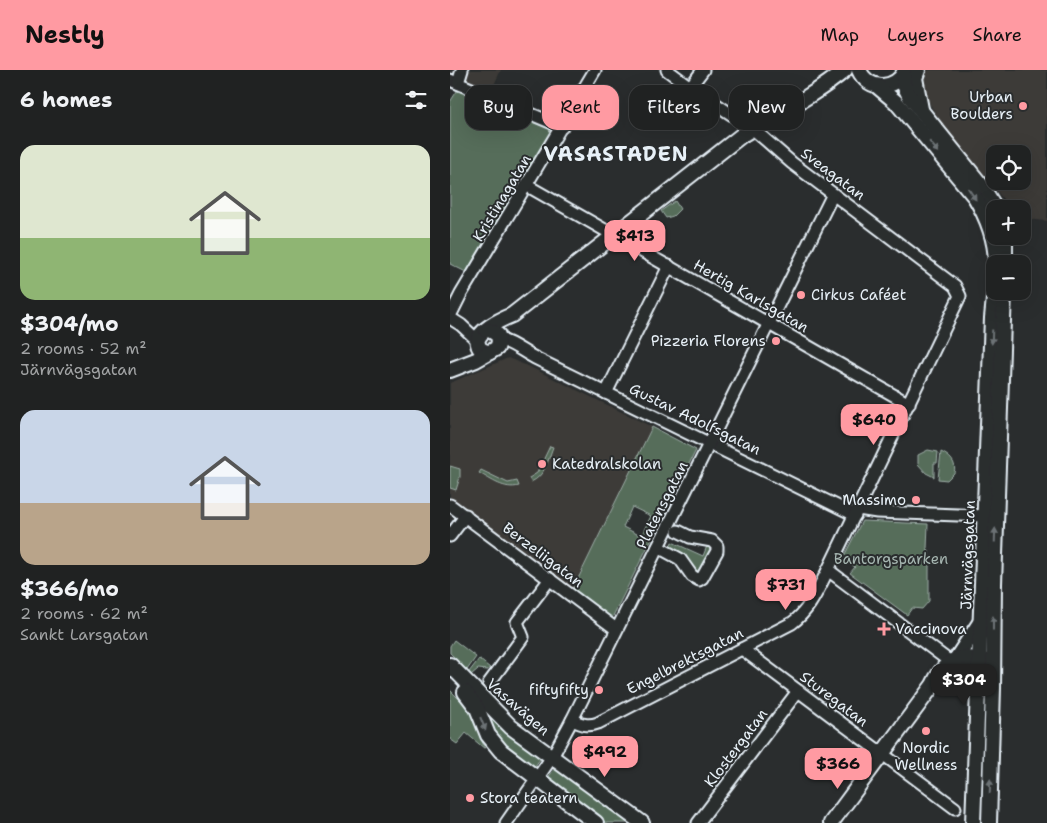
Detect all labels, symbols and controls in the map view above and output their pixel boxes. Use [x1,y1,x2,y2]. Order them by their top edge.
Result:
text: Nestly [25,19,105,51]
text: Map [821,23,859,47]
text: Layers [887,23,944,47]
text: Share [972,23,1022,47]
chip: Buy [465,85,532,130]
chip: Rent [542,85,619,130]
chip: Filters [629,85,719,130]
chip: New [729,85,804,130]
text: 6 homes [20,86,112,114]
icon: filters [402,86,430,114]
place label: Urban Boulders [951,87,1013,124]
marker: Urban Boulders [1017,100,1029,112]
district label: VASASTADEN [543,141,689,167]
one-way arrow [928,141,939,153]
street label: Sveagatan [797,143,869,205]
map controls [986,145,1031,300]
button: locate [986,145,1031,190]
street label: Kristinagatan [468,151,536,245]
icon: home [180,178,270,268]
one-way arrow [967,187,977,201]
button: + [986,200,1031,245]
pin: $413 [605,220,665,262]
text: $413 [615,225,655,246]
street label: Hertig Karlsgatan [690,255,812,337]
button: − [986,255,1031,300]
place label: Cirkus Caféet [811,285,906,305]
marker: Cirkus Caféet [795,289,807,301]
text: $304/mo [20,310,119,338]
one-way arrow [987,329,995,345]
place label: Pizzeria Florens [651,331,766,351]
marker: Pizzeria Florens [770,335,782,347]
text: 2 rooms · 52 m² [20,338,147,359]
text: Järnvägsgatan [20,359,137,380]
street label: Gustav Adolfsgatan [626,378,764,460]
pin: $640 [844,404,904,446]
text: $640 [852,409,896,430]
icon: home [180,443,270,533]
place label: Katedralskolan [552,454,661,474]
marker: Katedralskolan [536,458,548,470]
street label: Platensgatan [631,458,693,552]
place label: Massimo [842,490,906,510]
marker: Massimo [910,494,922,506]
street label: Järnvägsgatan [956,500,980,610]
street label: Berzeliigatan [499,518,587,592]
one-way arrow [992,527,1000,543]
park label: Bantorgsparken [834,549,948,569]
pin: $731 [756,568,816,611]
text: $731 [766,574,806,595]
text: $366/mo [20,575,119,603]
text: 2 rooms · 62 m² [20,603,148,624]
one-way arrow [989,614,997,630]
place label: Vaccinova [895,619,967,639]
marker: Vaccinova [877,622,891,636]
street label: Engelbrektsgatan [623,623,747,699]
text: Sankt Larsgatan [20,624,148,645]
pin: $304 [934,664,994,706]
street label: Sturegatan [796,667,872,731]
text: $304 [942,669,986,690]
street label: Vasavägen [482,674,554,740]
place label: fiftyfifty [529,680,589,700]
marker: fiftyfifty [593,684,605,696]
street label: Klostergatan [700,705,772,791]
one-way arrow [480,717,488,731]
marker: Nordic Wellness [920,725,932,737]
pin: $492 [575,736,635,778]
place label: Nordic Wellness [894,738,958,775]
text: $492 [583,741,627,762]
pin: $366 [808,748,868,790]
text: $366 [816,753,860,774]
one-way arrow [986,778,994,794]
place label: Stora teatern [480,788,577,808]
marker: Stora teatern [464,792,476,804]

